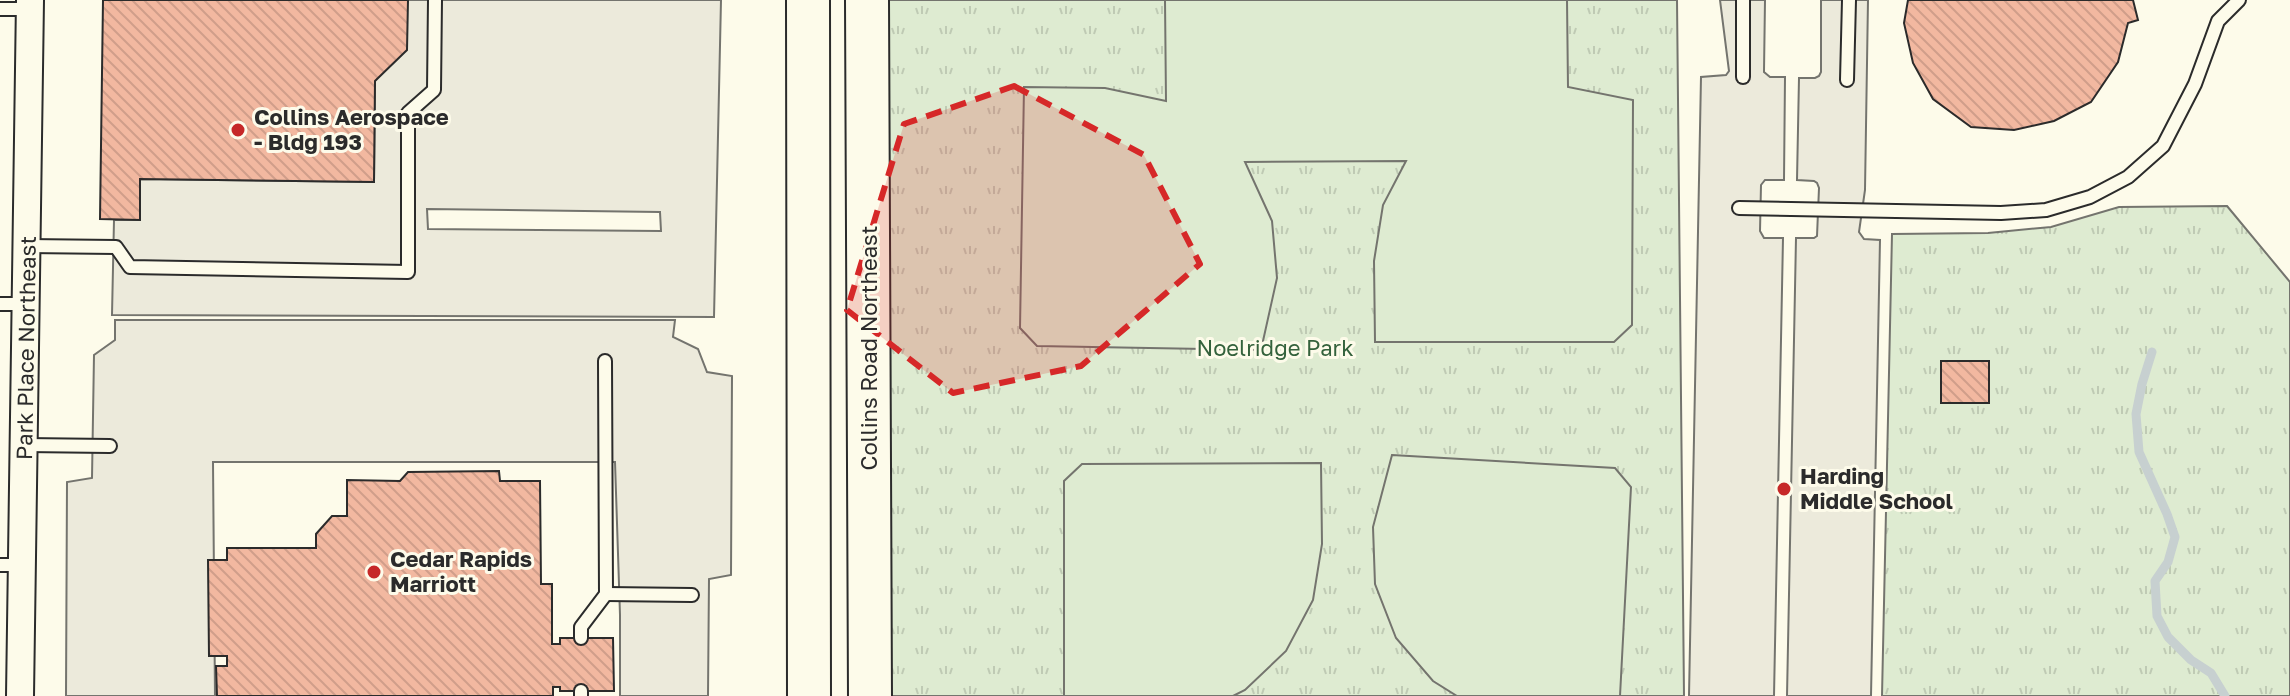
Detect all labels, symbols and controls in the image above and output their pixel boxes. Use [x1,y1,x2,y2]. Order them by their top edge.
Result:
place label: Collins Aerospace - Bldg 193 [254,103,449,155]
marker: Collins Aerospace - Bldg 193 [229,121,247,139]
street label: Collins Road Northeast [855,225,882,471]
street label: Park Place Northeast [10,236,41,460]
park label: Noelridge Park [1196,334,1354,361]
place label: Harding Middle School [1800,462,1953,514]
marker: Harding Middle School [1775,480,1793,498]
place label: Cedar Rapids Marriott [390,545,532,597]
marker: Cedar Rapids Marriott [365,563,383,581]

